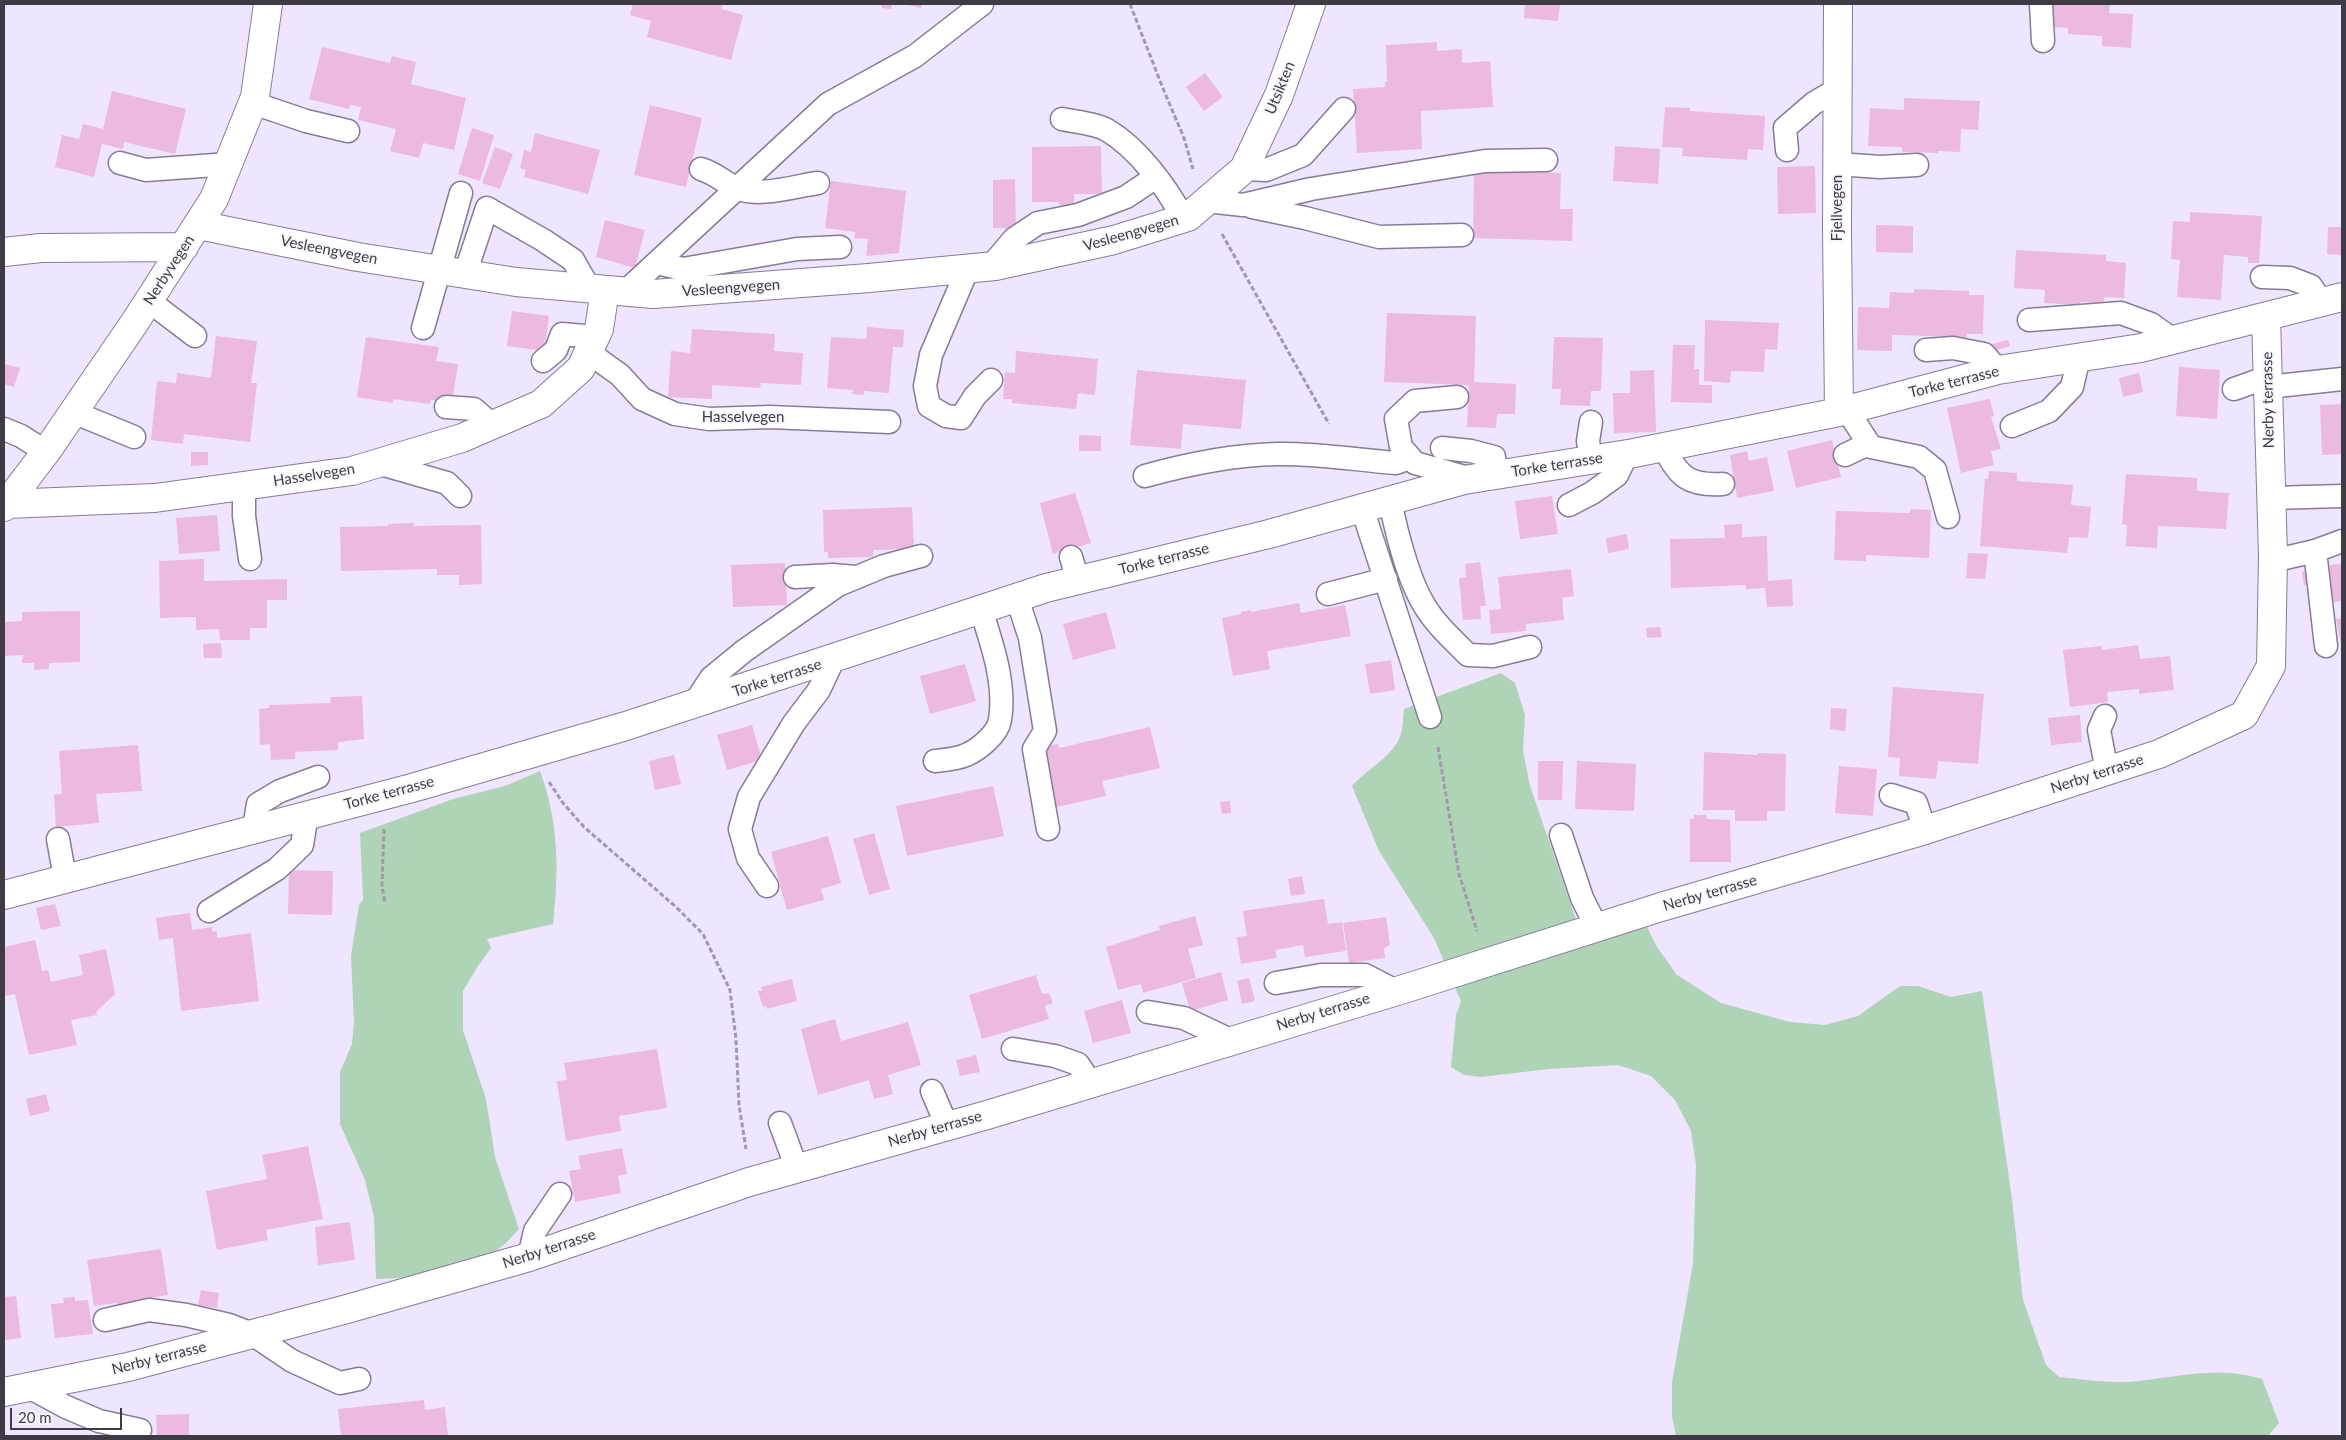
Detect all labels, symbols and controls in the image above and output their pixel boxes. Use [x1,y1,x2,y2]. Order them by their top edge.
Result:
street label: Utsikten [1261,59,1299,117]
street label: Fjellvegen [1828,175,1846,241]
street label: Vesleengvegen [1081,211,1181,255]
street label: Nerbyvegen [140,232,198,308]
street label: Vesleengvegen [279,232,379,268]
street label: Vesleengvegen [681,276,781,300]
street label: Nerby terrasse [2258,351,2278,449]
street label: Torke terrasse [1907,362,2001,402]
street label: Hasselvegen [702,408,784,426]
street label: Torke terrasse [1510,449,1604,481]
street label: Hasselvegen [272,460,356,490]
street label: Torke terrasse [1117,539,1211,579]
street label: Torke terrasse [730,655,824,701]
street label: Nerby terrasse [2048,750,2146,798]
street label: Torke terrasse [342,772,436,814]
street label: Nerby terrasse [1661,871,1759,915]
street label: Nerby terrasse [1274,989,1372,1035]
street label: Nerby terrasse [886,1107,984,1151]
street label: Nerby terrasse [500,1225,598,1273]
street label: Nerby terrasse [110,1338,208,1378]
scale bar [12,1398,125,1430]
text: 20 m [18,1408,52,1426]

